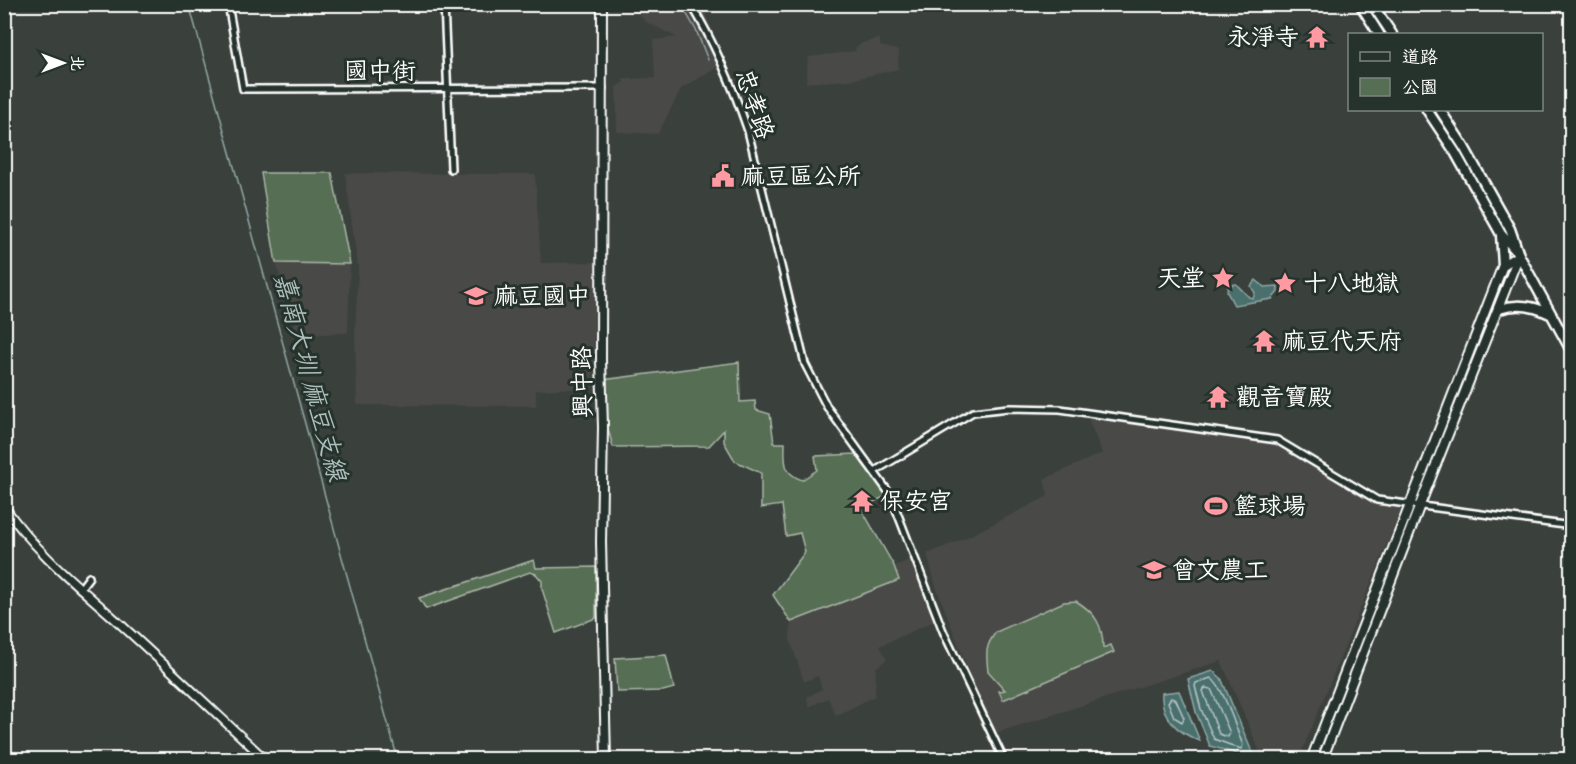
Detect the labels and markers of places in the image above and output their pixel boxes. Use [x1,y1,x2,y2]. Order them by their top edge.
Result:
place label: 永淨寺 [1227,22,1299,52]
temple icon: 永淨寺 [1304,24,1330,50]
place label: 麻豆區公所 [741,161,861,191]
public building icon: 麻豆區公所 [710,163,736,189]
place label: 天堂 [1157,263,1205,293]
place icon: 天堂 [1210,265,1236,291]
place label: 十八地獄 [1303,268,1399,298]
place icon: 十八地獄 [1272,270,1298,296]
place label: 麻豆國中 [494,281,590,311]
school or university icon: 麻豆國中 [463,283,489,309]
place label: 麻豆代天府 [1282,326,1402,356]
temple icon: 麻豆代天府 [1251,328,1277,354]
place label: 觀音寶殿 [1236,382,1332,412]
temple icon: 觀音寶殿 [1205,384,1231,410]
place label: 保安宮 [880,486,952,516]
temple icon: 保安宮 [849,488,875,514]
place label: 籃球場 [1234,491,1306,521]
sports icon: 籃球場 [1203,493,1229,519]
place label: 曾文農工 [1172,555,1268,585]
school or university icon: 曾文農工 [1141,557,1167,583]

